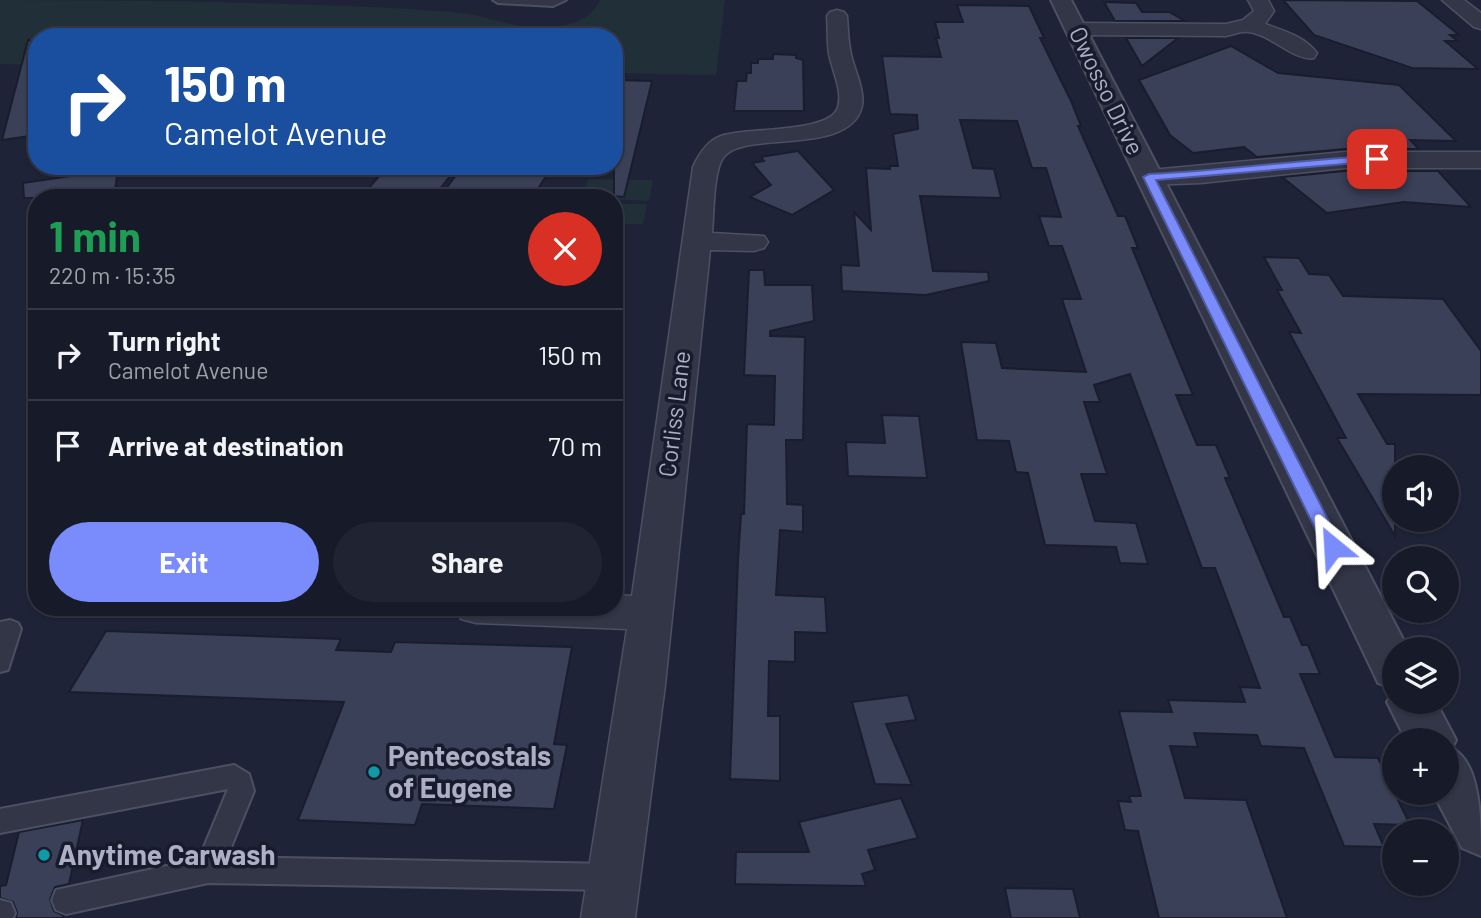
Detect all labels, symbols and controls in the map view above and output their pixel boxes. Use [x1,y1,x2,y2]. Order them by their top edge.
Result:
street label: Owosso Drive [1064,22,1151,159]
text: 150 m [164,53,286,112]
icon: right [49,56,140,147]
text: Camelot Avenue [164,113,387,151]
pin [1347,129,1407,189]
icon: arrive [1358,140,1396,178]
text: 1 min [49,210,141,260]
button: close [528,212,602,286]
text: 220 m · 15:35 [49,261,176,289]
text: Turn right [108,325,221,356]
icon: right [49,336,87,374]
text: 150 m [538,339,602,370]
street label: Corliss Lane [651,349,696,479]
text: Camelot Avenue [108,356,268,384]
icon: arrive [49,427,87,465]
text: Arrive at destination [108,430,344,461]
text: 70 m [548,430,602,461]
map controls [1382,455,1459,896]
button: sound [1382,455,1459,532]
position arrow [1296,510,1370,584]
button: Exit [49,522,319,602]
button: Share [333,522,602,602]
button: search [1382,546,1459,623]
button: layers [1382,637,1459,714]
button: + [1382,728,1459,805]
place label: Pentecostals of Eugene [388,738,551,804]
marker: Pentecostals of Eugene [366,764,382,780]
button: − [1382,819,1459,896]
place label: Anytime Carwash [58,837,276,871]
marker: Anytime Carwash [36,847,52,863]

